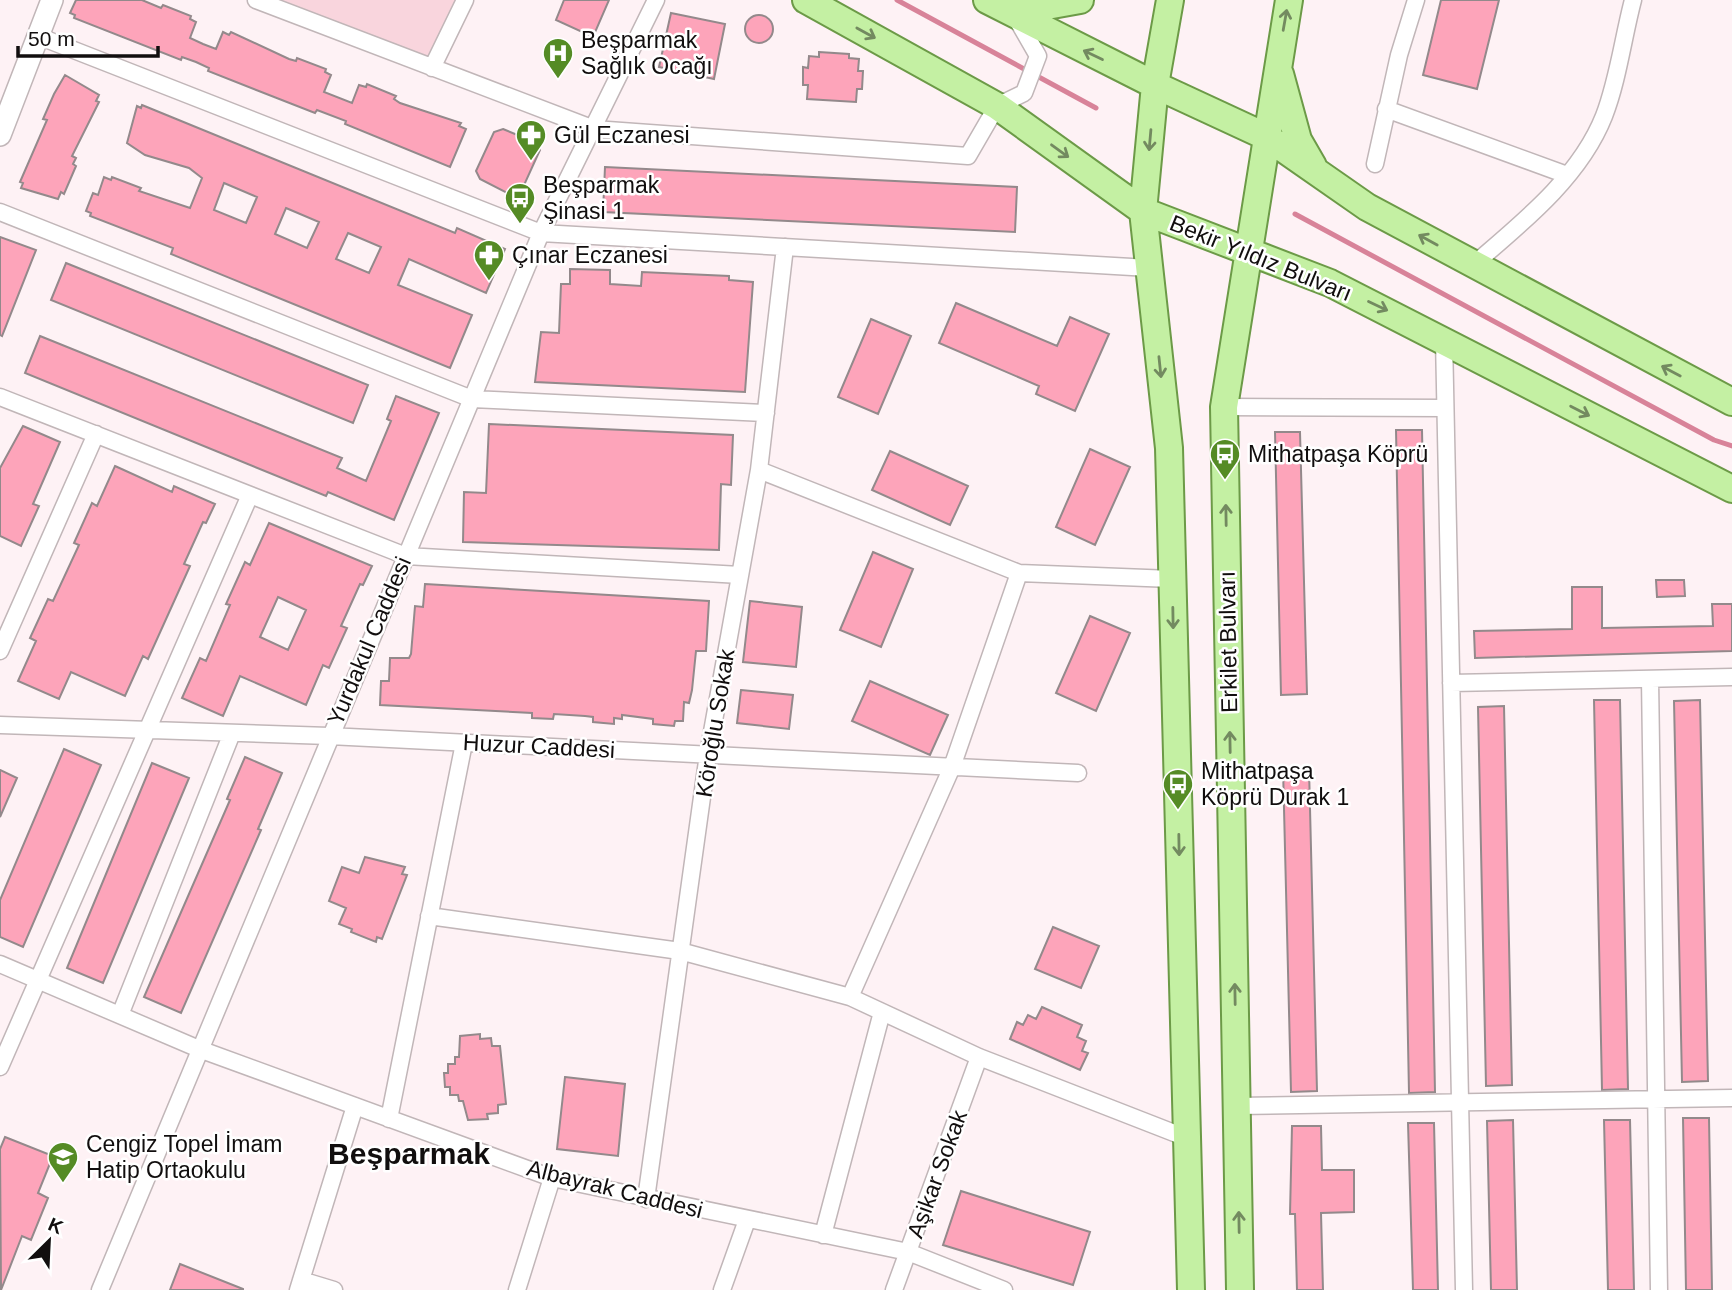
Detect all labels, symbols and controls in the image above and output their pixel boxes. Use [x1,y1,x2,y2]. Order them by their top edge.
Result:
one-way arrow [1279,9,1292,32]
scale bar [18,14,158,58]
one-way arrow [855,26,875,40]
text: 50 m [28,27,75,50]
place label: Beşparmak Sağlık Ocağı [581,27,713,79]
hospital icon: Beşparmak Sağlık Ocağı [541,36,575,80]
one-way arrow [1083,48,1104,62]
pharmacy icon: Gül Eczanesi [514,118,548,162]
place label: Gül Eczanesi [554,122,690,148]
one-way arrow [1143,128,1156,151]
one-way arrow [1050,144,1069,158]
place label: Beşparmak Şinasi 1 [543,172,660,224]
bus stop icon: Beşparmak Şinasi 1 [503,181,537,225]
street label: Bekir Yıldız Bulvarı [1166,210,1356,306]
one-way arrow [1418,233,1439,246]
pharmacy icon: Çınar Eczanesi [472,238,506,282]
place label: Çınar Eczanesi [512,242,668,268]
one-way arrow [1367,299,1388,313]
one-way arrow [1153,355,1166,377]
one-way arrow [1662,363,1682,377]
one-way arrow [1569,404,1589,418]
bus stop icon: Mithatpaşa Köprü [1208,437,1242,481]
place label: Mithatpaşa Köprü [1248,441,1428,467]
one-way arrow [1219,504,1233,527]
street label: Yurdakul Caddesi [322,553,416,729]
street label: Erkilet Bulvarı [1214,571,1242,713]
one-way arrow [1167,606,1180,629]
street label: Köroğlu Sokak [690,647,740,799]
street label: Huzur Caddesi [462,729,616,763]
one-way arrow [1223,731,1237,754]
place label: Mithatpaşa Köprü Durak 1 [1201,758,1349,810]
bus stop icon: Mithatpaşa Köprü Durak 1 [1161,767,1195,811]
one-way arrow [1172,834,1186,857]
one-way arrow [1228,983,1242,1006]
street label: Aşikar Sokak [902,1106,972,1242]
place label: Cengiz Topel İmam Hatip Ortaokulu [86,1131,282,1183]
district label: Beşparmak [328,1137,490,1170]
school or university icon: Cengiz Topel İmam Hatip Ortaokulu [46,1140,80,1184]
street label: Albayrak Caddesi [524,1155,706,1223]
north arrow [14,1206,84,1276]
one-way arrow [1232,1211,1245,1234]
text: K [45,1214,66,1238]

